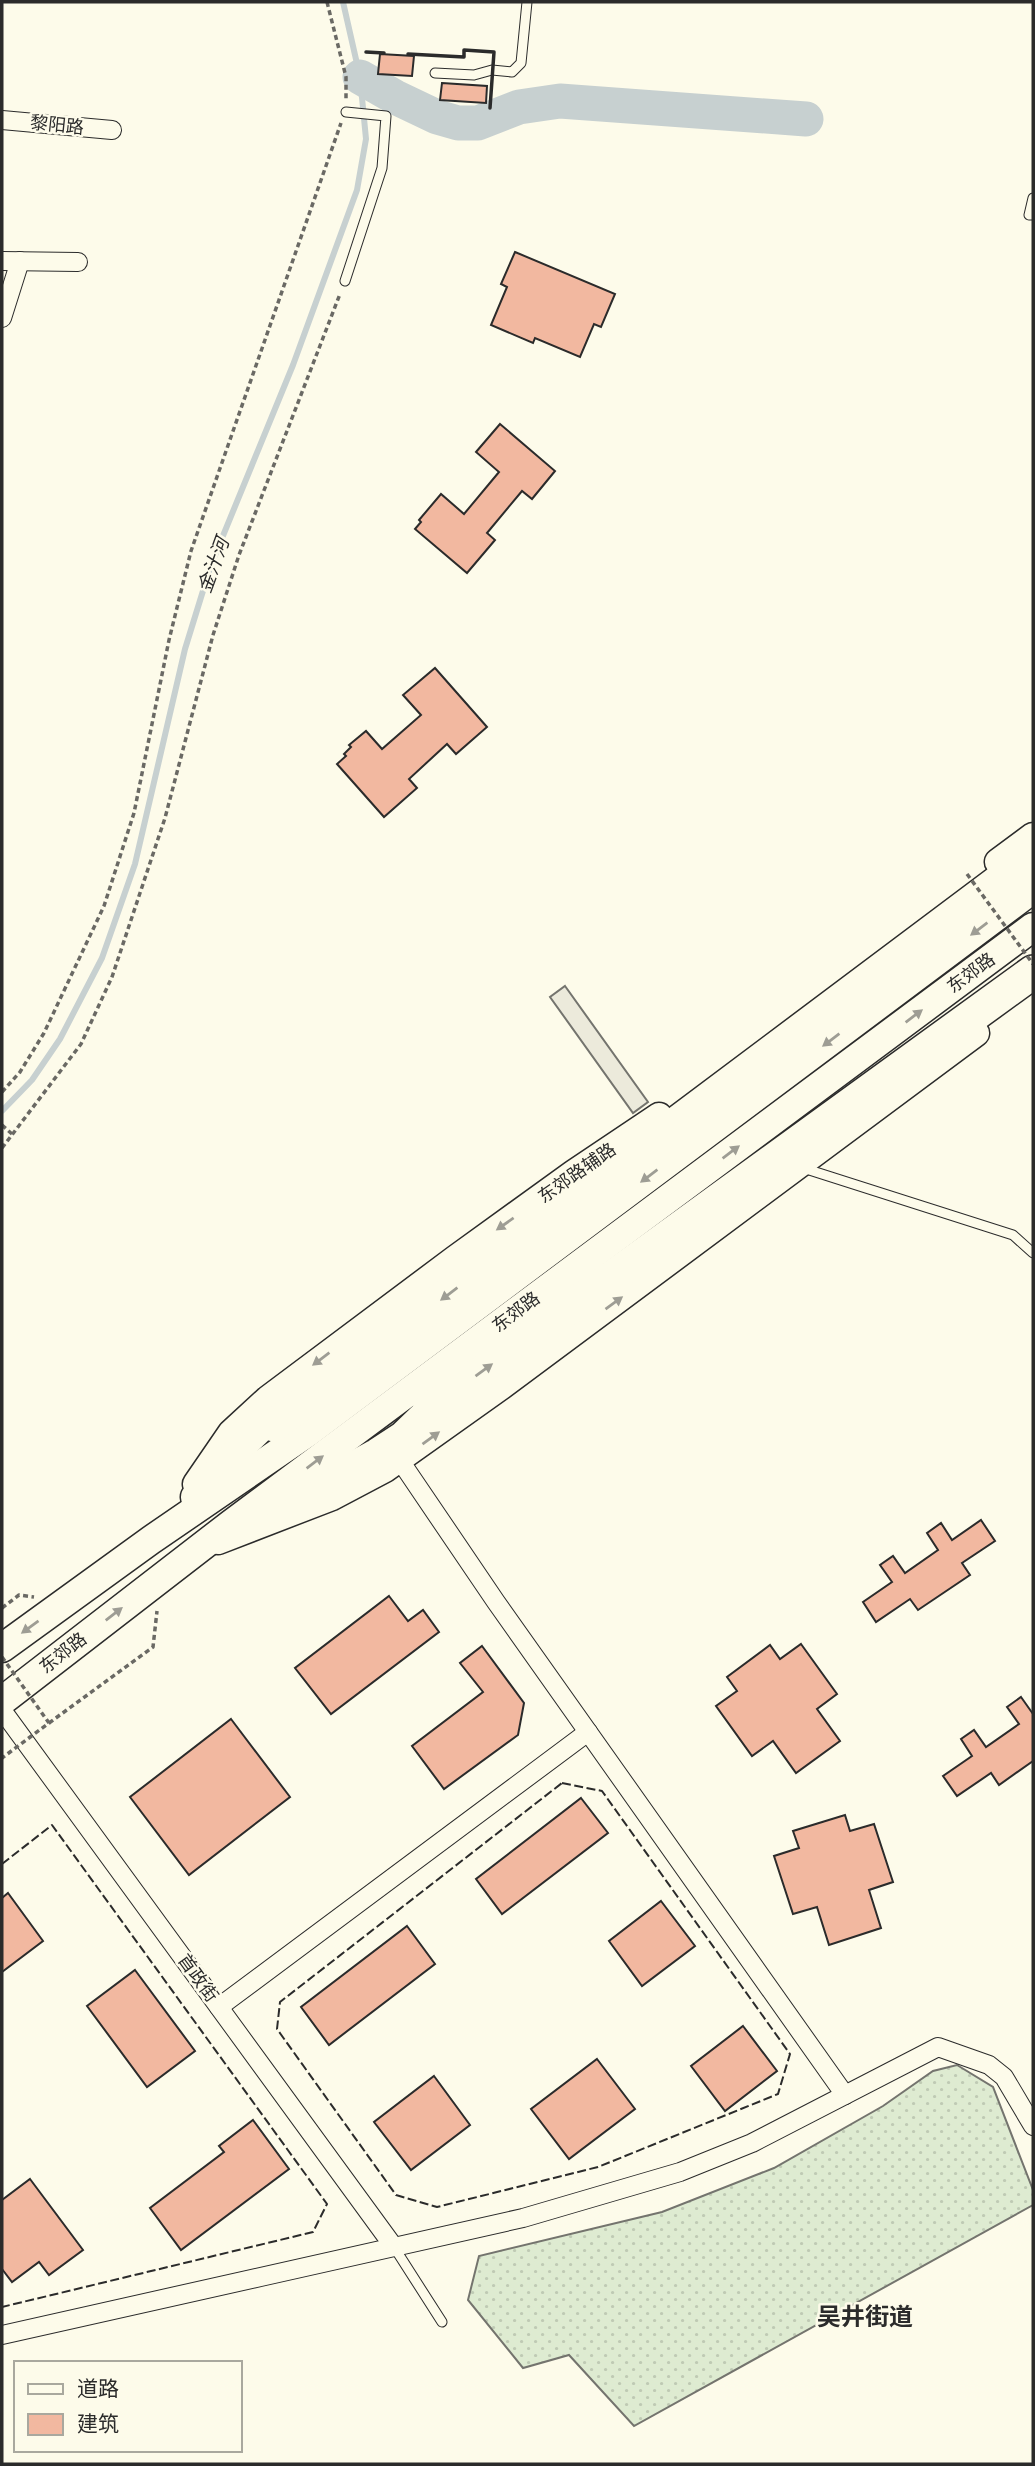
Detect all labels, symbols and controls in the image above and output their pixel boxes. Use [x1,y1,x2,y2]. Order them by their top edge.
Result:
street label: 黎阳路 [29,112,85,138]
water label: 金汁河 [194,531,234,596]
one-way arrow [970,922,988,937]
street label: 东郊路 [943,949,999,997]
one-way arrow [904,1008,922,1023]
one-way arrow [822,1033,840,1047]
street label: 东郊路辅路 [534,1139,620,1207]
one-way arrow [722,1145,740,1159]
one-way arrow [640,1169,658,1183]
one-way arrow [496,1217,514,1231]
one-way arrow [440,1286,458,1300]
street label: 东郊路 [488,1288,544,1336]
one-way arrow [605,1296,623,1310]
one-way arrow [312,1351,330,1365]
one-way arrow [475,1363,493,1377]
one-way arrow [422,1431,440,1445]
one-way arrow [305,1454,323,1469]
one-way arrow [105,1608,123,1622]
one-way arrow [21,1620,39,1634]
street label: 东郊路 [36,1628,90,1678]
street label: 首政街 [174,1950,222,2006]
district label: 吴井街道 [817,2303,913,2330]
legend [14,2361,242,2452]
text: 道路 [77,2377,119,2400]
text: 建筑 [77,2412,119,2435]

